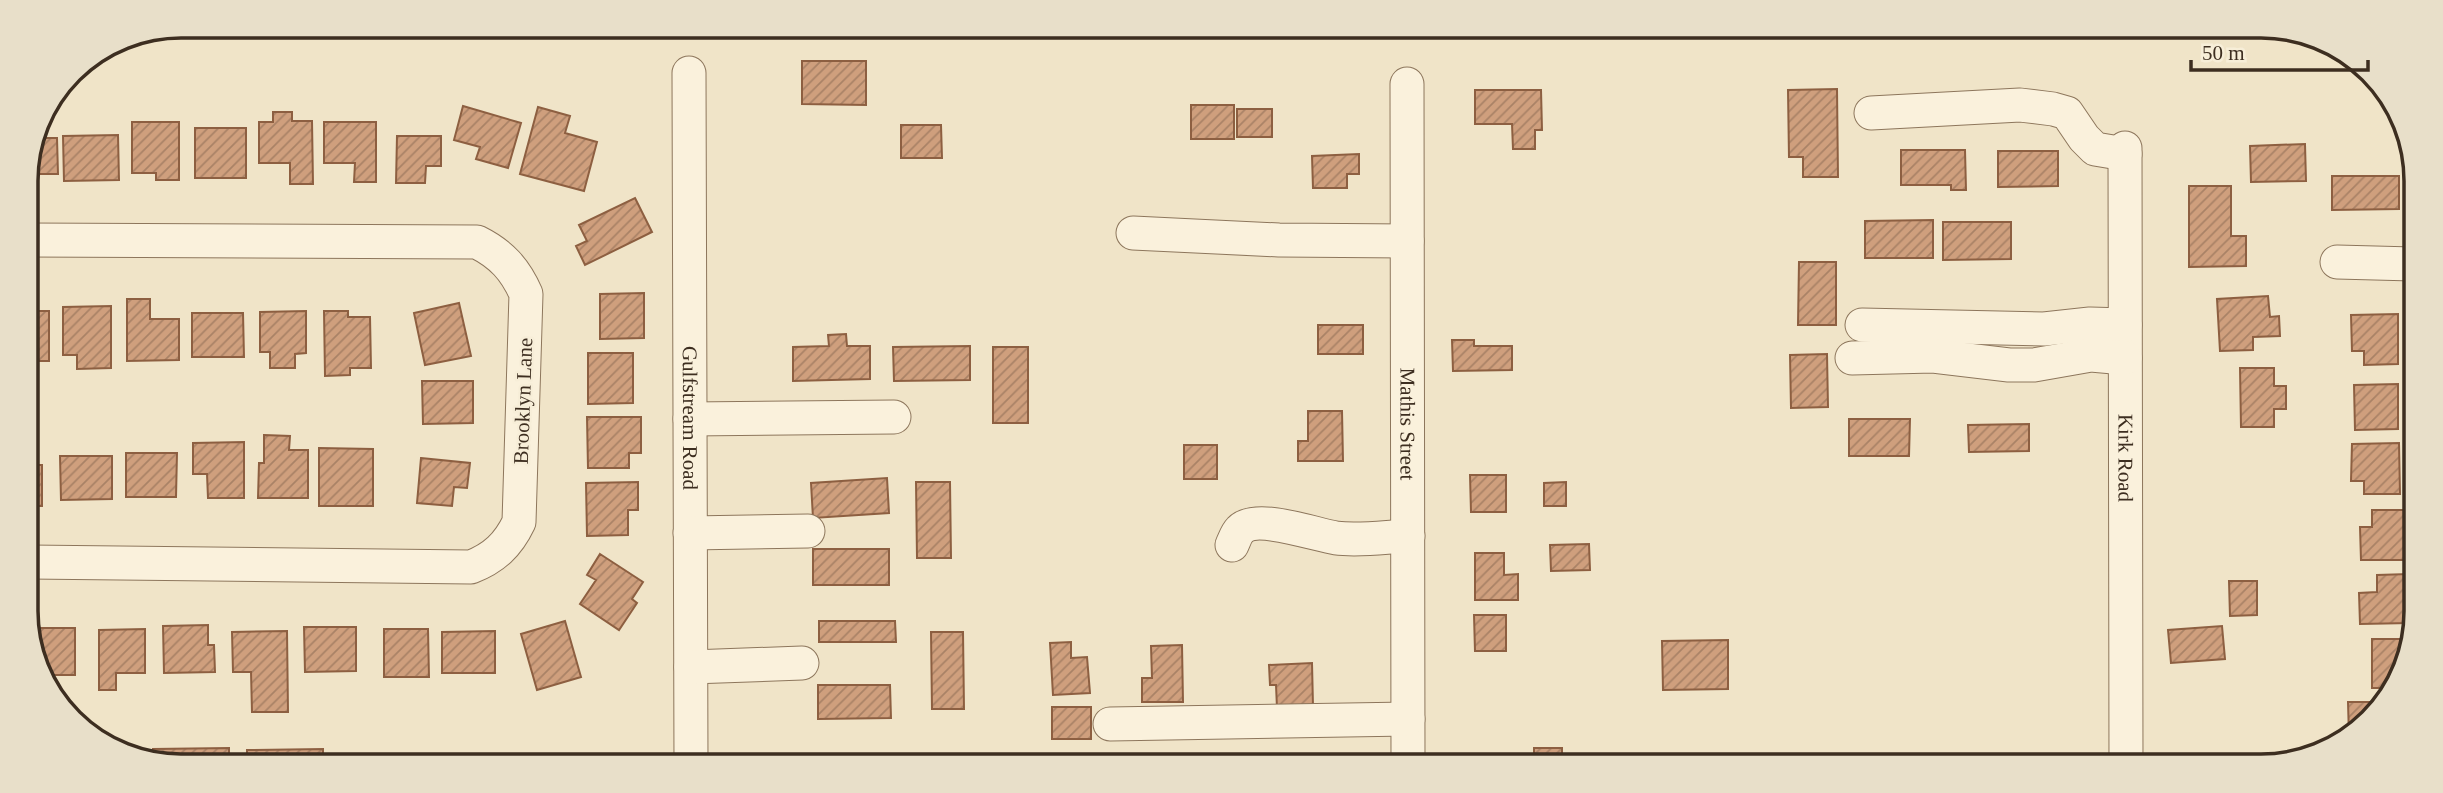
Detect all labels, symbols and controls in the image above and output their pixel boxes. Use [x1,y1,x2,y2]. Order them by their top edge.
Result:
scale bar [2191,28,2368,72]
text: 50 m [2202,41,2245,65]
street label: Brooklyn Lane [509,337,537,465]
street label: Gulfstream Road [678,346,702,491]
street label: Mathis Street [1395,368,1420,481]
street label: Kirk Road [2113,414,2138,503]

